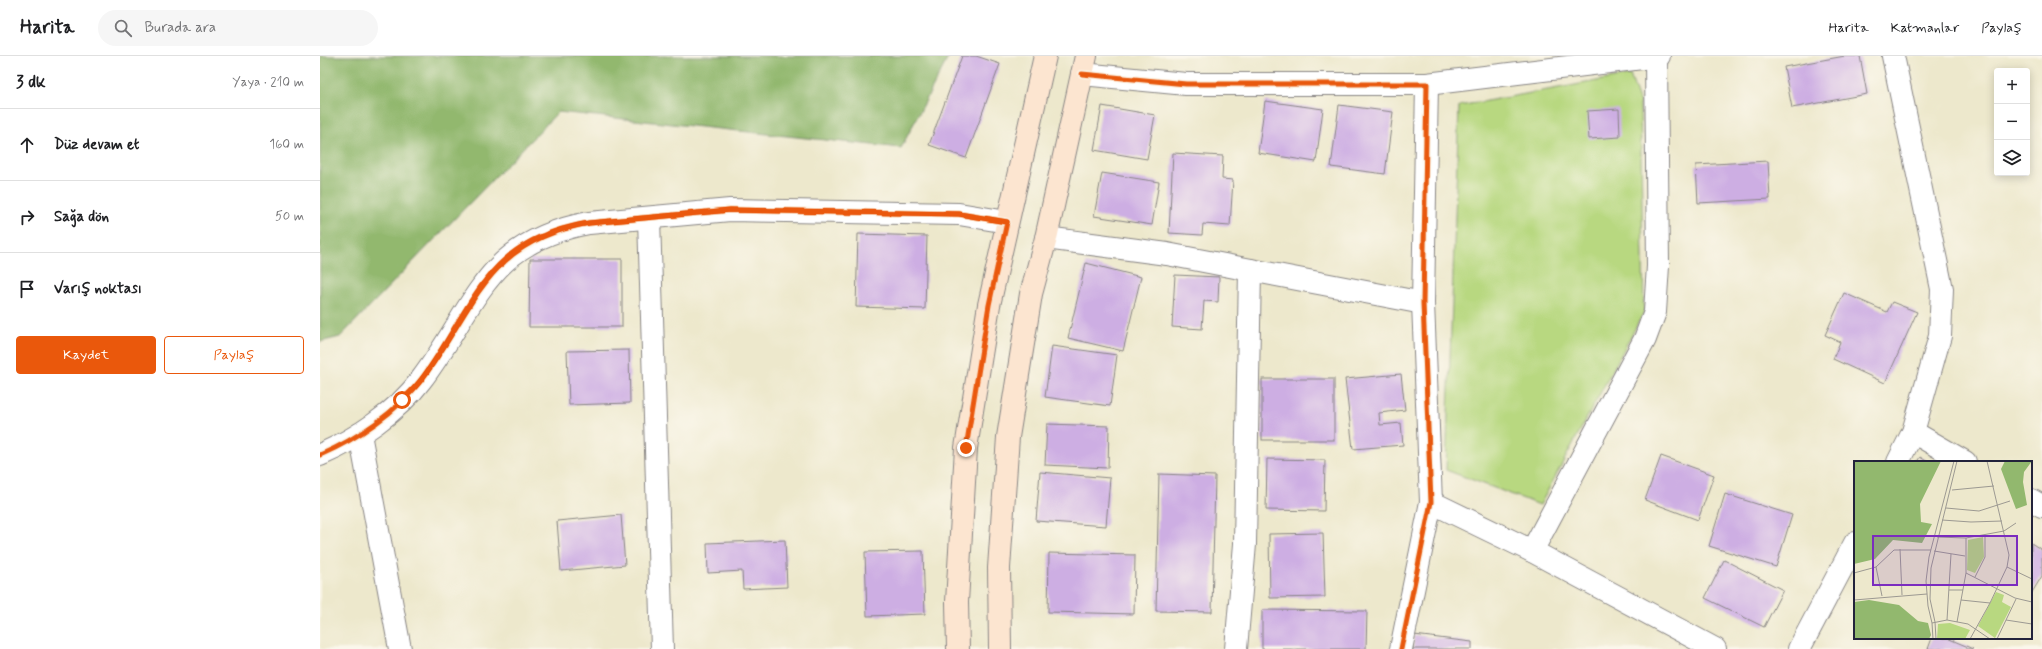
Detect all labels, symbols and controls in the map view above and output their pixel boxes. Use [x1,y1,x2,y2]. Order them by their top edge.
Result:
search box [98,10,378,46]
text: Harita [20,15,74,40]
icon: search [112,17,134,39]
text: Burada ara [144,18,216,38]
text: Harita [1828,19,1869,37]
text: Katmanlar [1891,19,1959,37]
text: Paylaş [1981,19,2022,37]
map controls [1994,68,2030,176]
button: + [1994,68,2030,104]
text: 3 dk [16,71,46,93]
text: Yaya · 210 m [232,74,304,91]
button: − [1994,104,2030,140]
icon: ahead [16,134,38,156]
text: Düz devam et [54,135,139,155]
text: 160 m [269,136,304,153]
button: layers [1994,140,2030,176]
icon: right [16,206,38,228]
text: Sağa dön [54,207,109,227]
text: 50 m [275,208,304,225]
icon: arrive [16,278,38,300]
text: Varış noktası [54,279,142,299]
button: Kaydet [16,336,156,374]
button: Paylaş [164,336,304,374]
route start [393,391,411,409]
route end [957,439,975,457]
inset map [1854,461,2032,639]

